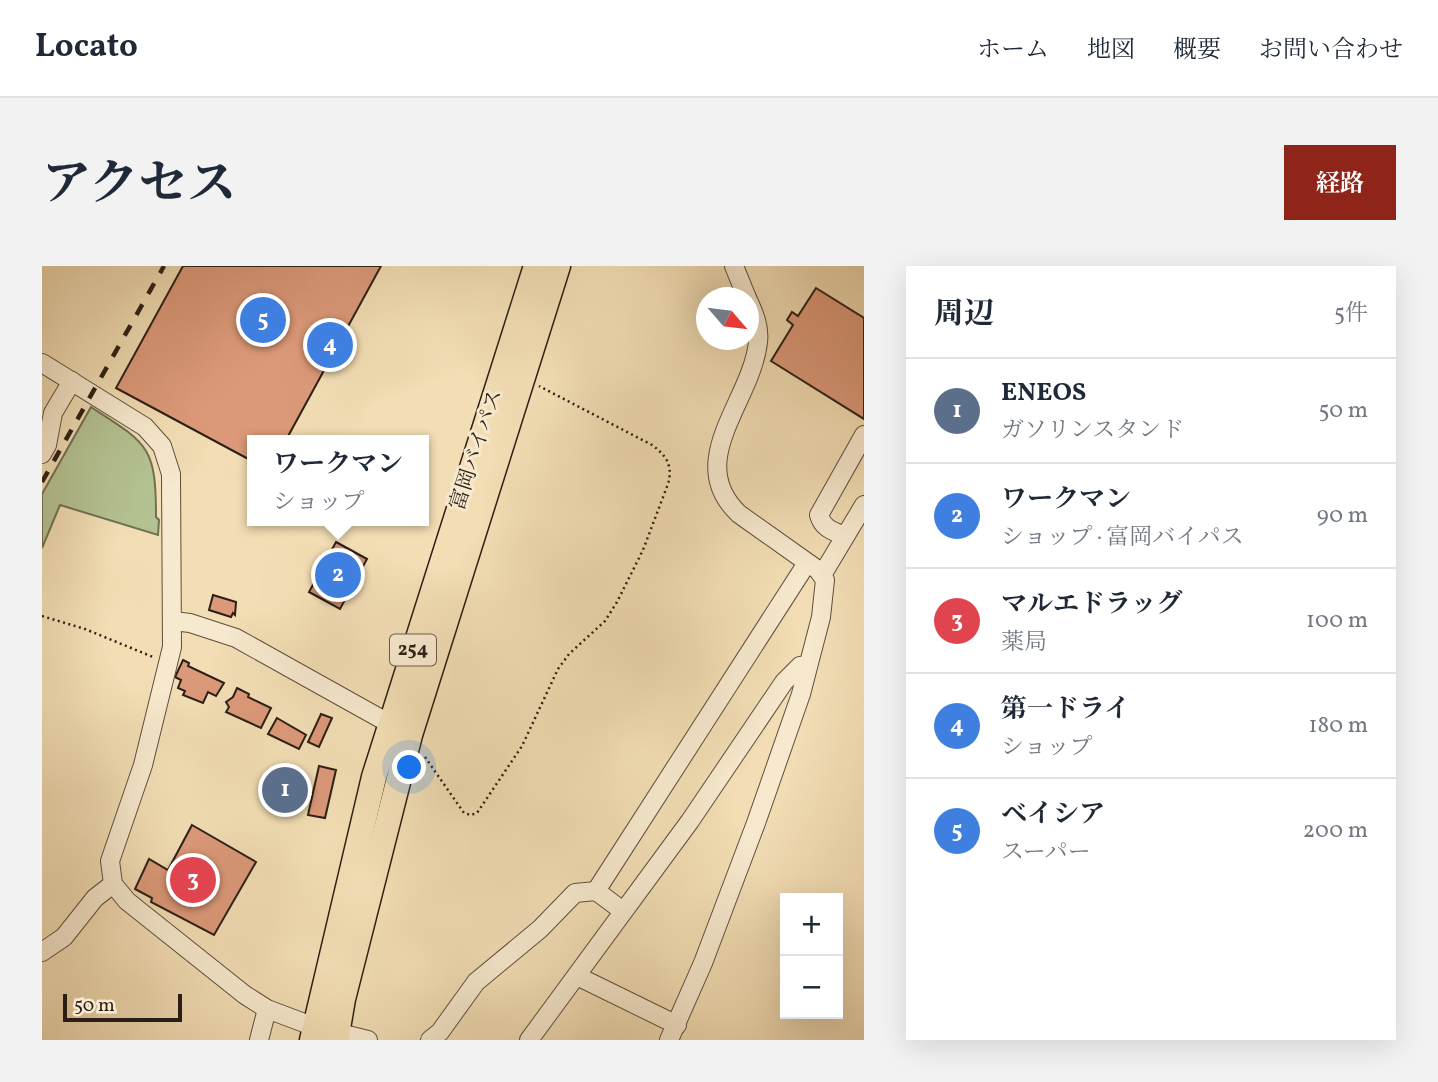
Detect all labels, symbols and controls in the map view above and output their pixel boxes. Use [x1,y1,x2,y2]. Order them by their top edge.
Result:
text: Locato [35,25,138,71]
text: ホーム [977,34,1049,68]
text: 地図 [1087,34,1135,68]
text: 概要 [1173,34,1221,68]
text: お問い合わせ [1259,34,1403,68]
button: 経路 [1284,145,1396,220]
text: アクセス [42,152,237,221]
north arrow [696,287,759,350]
pin: 5 [240,294,286,346]
text: 周辺 [934,294,994,336]
text: 5件 [1334,298,1368,330]
pin: 4 [307,319,353,371]
text: ENEOS [1001,375,1086,411]
street label: 富岡バイパス [444,386,510,514]
text: 1 [952,395,962,427]
text: 50 m [1319,395,1368,427]
text: ガソリンスタンド [1001,415,1184,447]
popup [247,435,429,526]
text: ワークマン [273,447,403,483]
text: ワークマン [1001,482,1131,518]
text: ショップ [273,487,365,519]
text: 2 [951,500,963,532]
text: 90 m [1317,500,1368,532]
text: ショップ · 富岡バイパス [1001,522,1244,554]
pin: 2 [315,549,361,601]
text: マルエドラッグ [1001,587,1182,623]
text: 3 [951,605,963,637]
text: 100 m [1306,605,1368,637]
text: 薬局 [1001,627,1047,659]
road number: 254 [390,634,436,666]
text: 第一ドライ [1001,692,1130,728]
text: 4 [950,710,964,742]
text: 180 m [1309,710,1368,742]
text: ショップ [1001,732,1093,764]
your location [392,750,426,784]
pin: 1 [262,764,308,816]
text: ベイシア [1001,797,1105,833]
text: 5 [951,815,963,847]
text: 200 m [1303,815,1368,847]
text: スーパー [1001,837,1091,869]
pin: 3 [170,854,216,906]
map controls [780,893,843,1019]
button: + [780,893,843,956]
button: − [780,956,843,1019]
scale bar [63,991,182,1023]
text: 50 m [74,993,115,1019]

